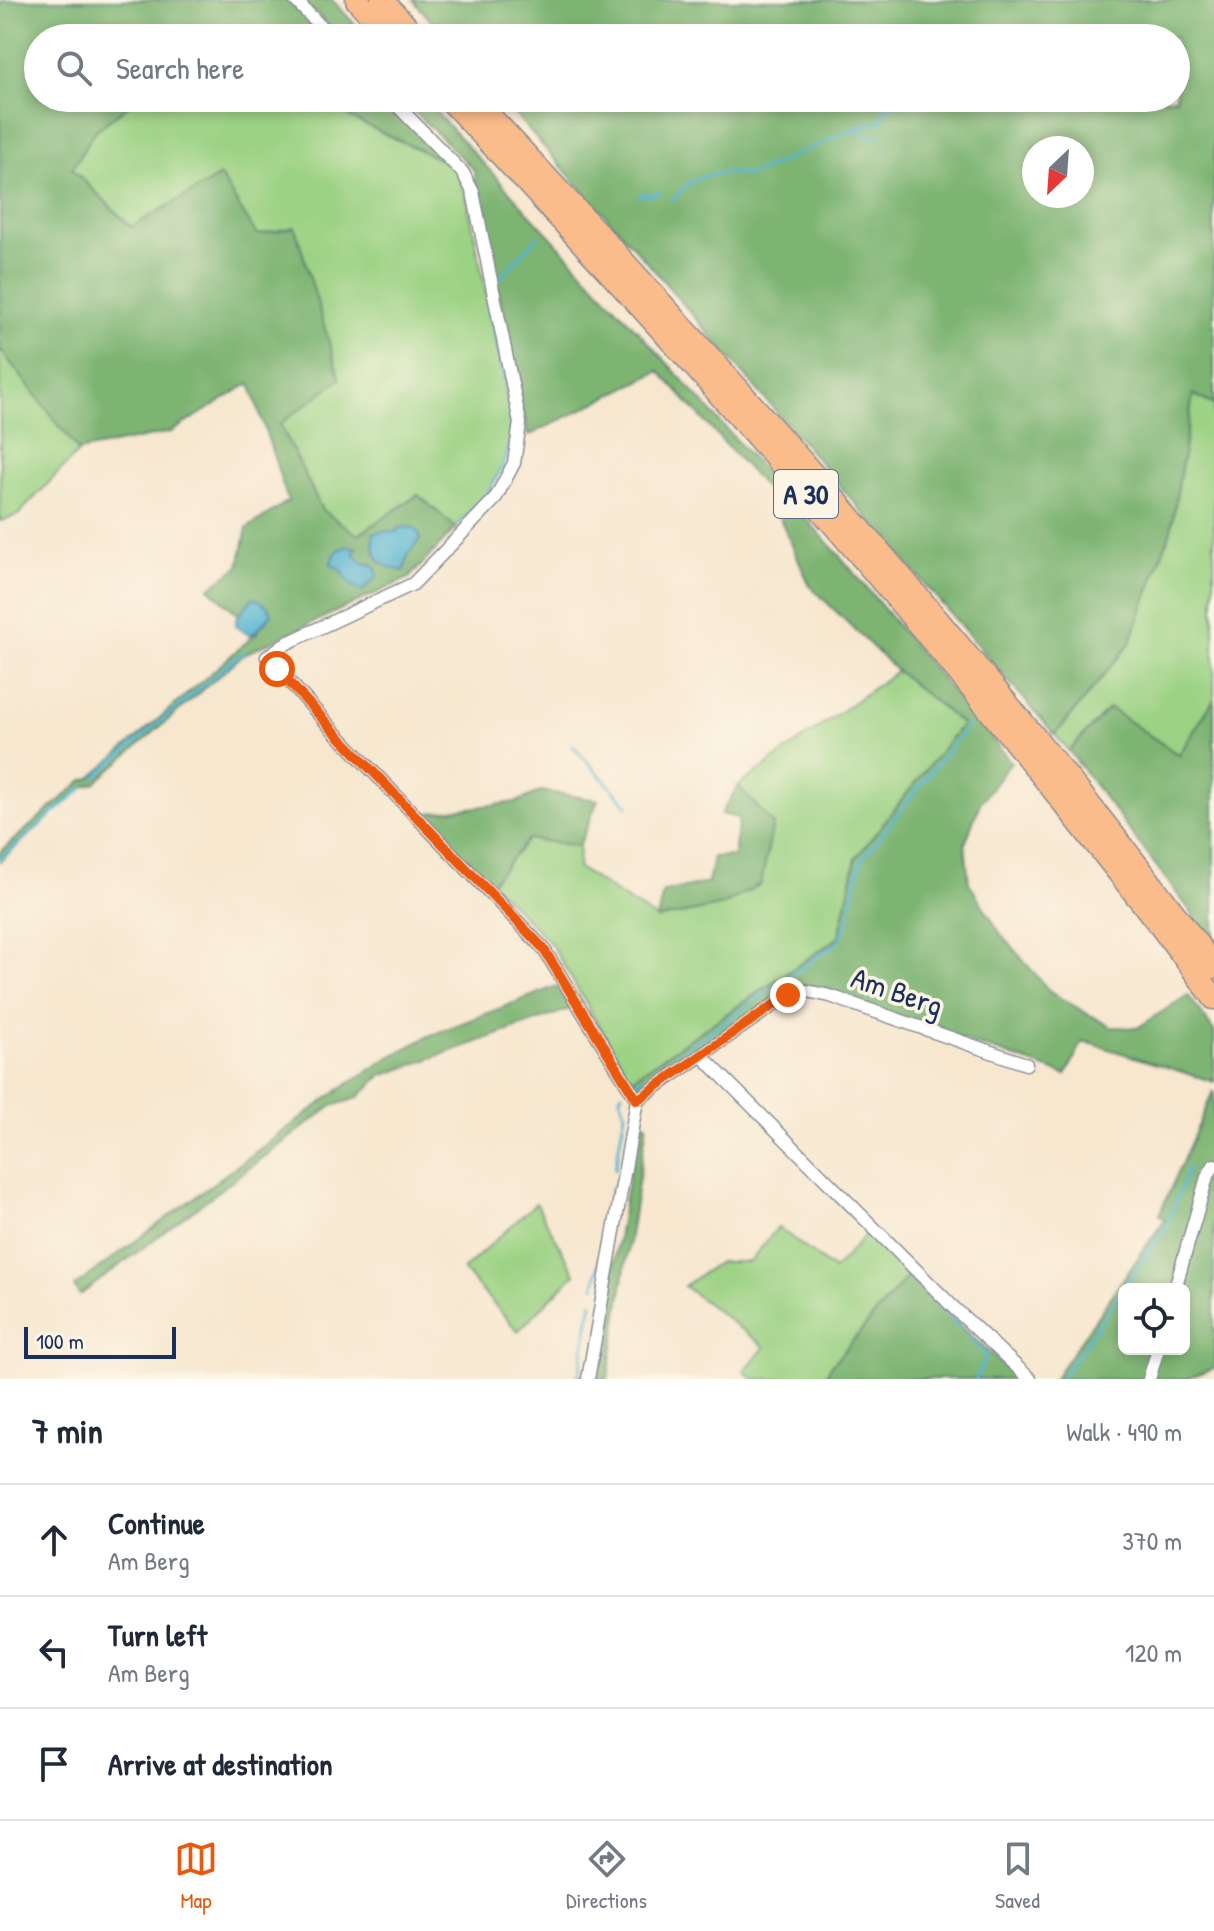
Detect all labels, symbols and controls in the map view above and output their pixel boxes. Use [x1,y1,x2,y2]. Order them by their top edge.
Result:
search box [24,24,1190,112]
icon: search [52,46,96,90]
text: Search here [116,48,244,88]
north arrow [1022,136,1094,208]
road number: A 30 [774,470,838,518]
route start [259,651,295,687]
street label: Am Berg [846,957,948,1025]
route end [770,977,806,1013]
map controls [1118,1283,1190,1355]
button: locate [1118,1283,1190,1355]
scale bar [24,1323,176,1359]
text: 100 m [36,1326,84,1356]
text: 7 min [32,1408,103,1454]
text: Walk · 490 m [1066,1414,1182,1449]
text: Continue [108,1503,205,1543]
icon: ahead [32,1518,76,1562]
text: 370 m [1122,1523,1182,1558]
text: Am Berg [108,1543,189,1578]
text: Turn left [108,1615,207,1655]
icon: left [32,1630,76,1674]
text: 120 m [1125,1635,1182,1670]
text: Am Berg [108,1655,189,1690]
icon: arrive [32,1742,76,1786]
text: Arrive at destination [108,1744,333,1784]
tab: Map [174,1837,218,1915]
tab: Directions [566,1837,647,1915]
tab: Saved [995,1837,1040,1915]

